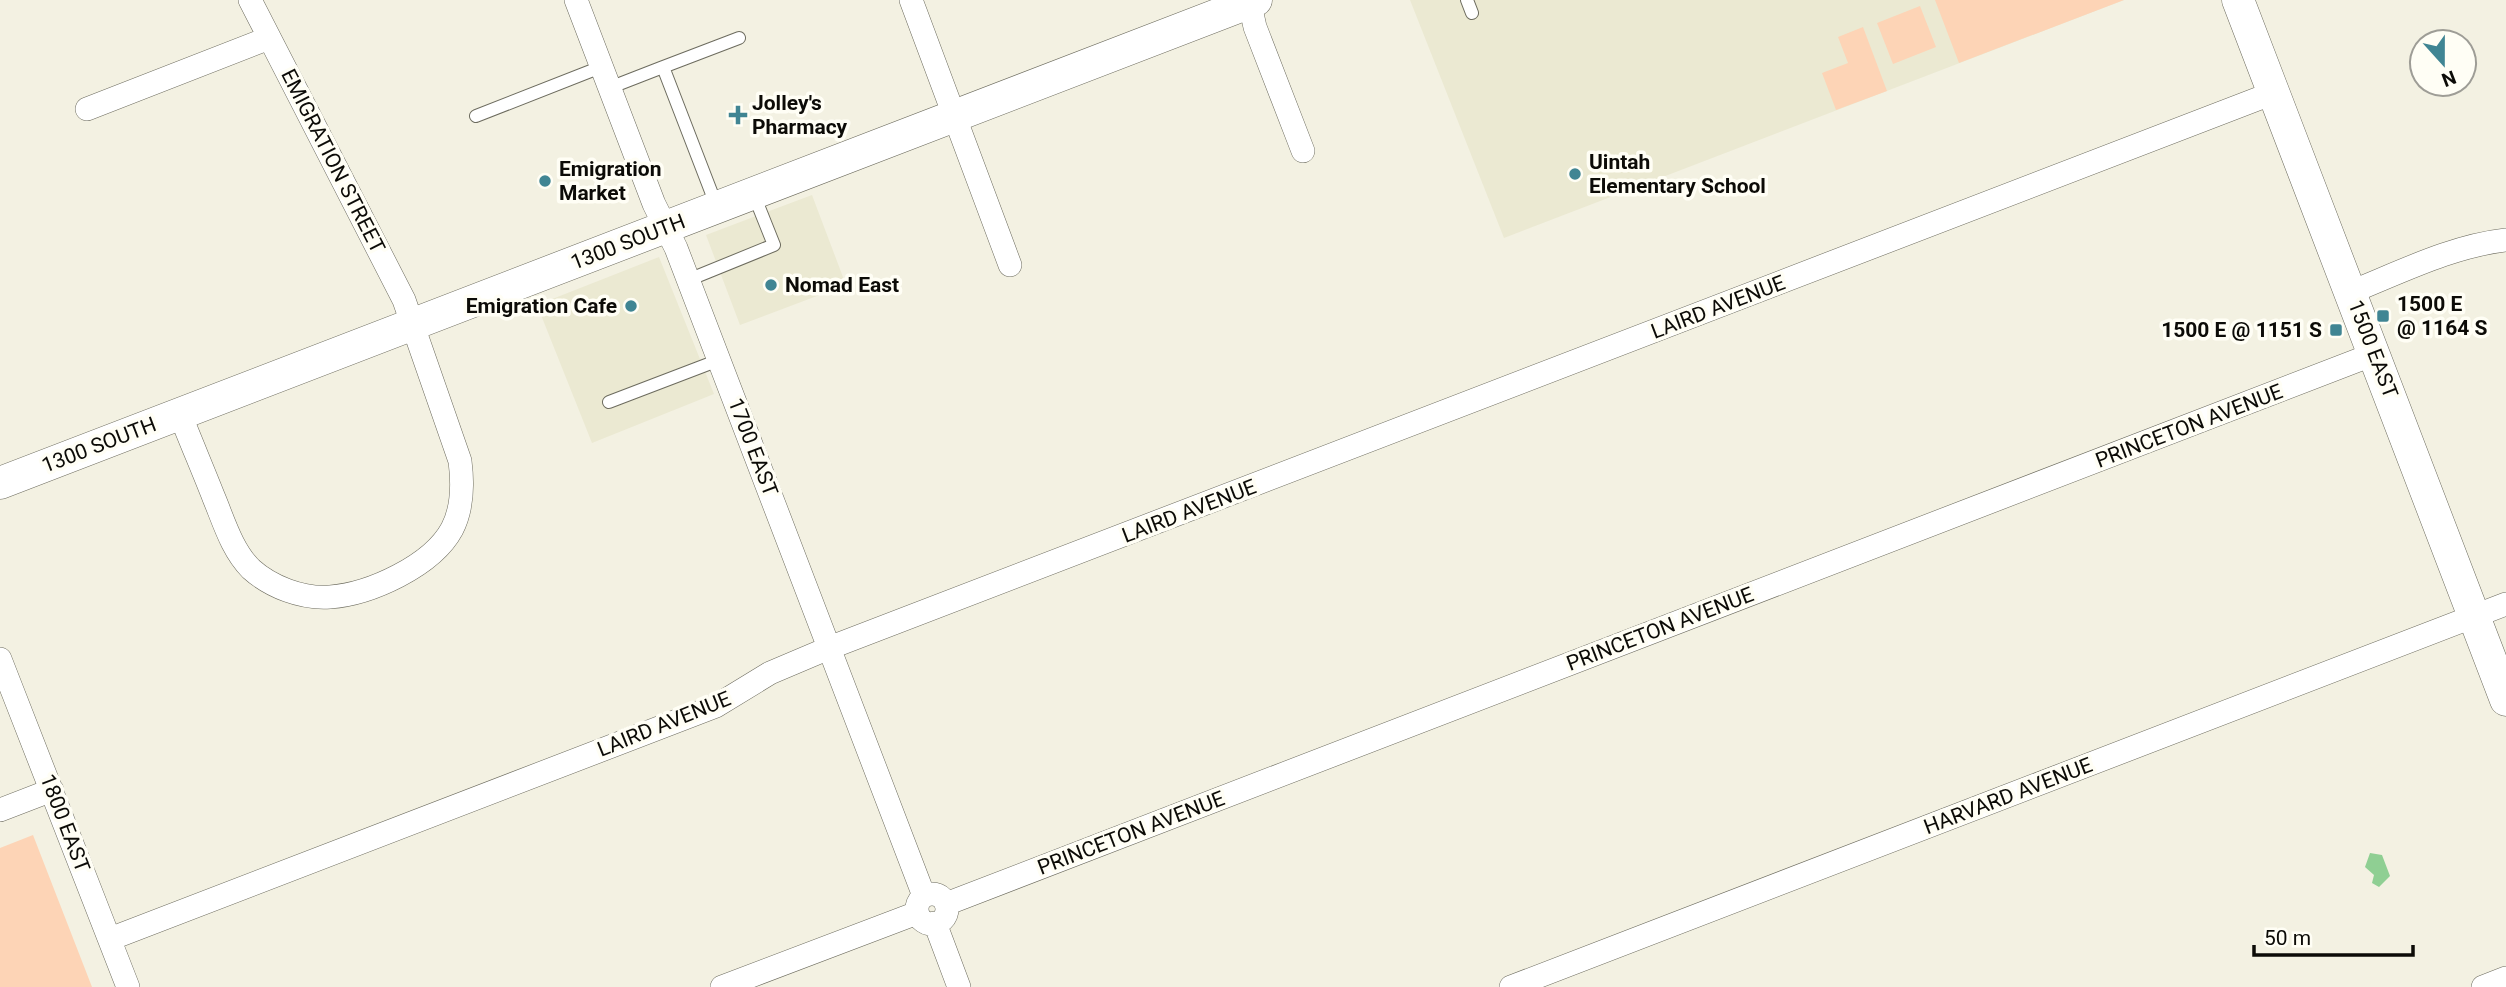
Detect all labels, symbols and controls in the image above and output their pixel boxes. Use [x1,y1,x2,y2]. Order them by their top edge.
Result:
north arrow [2408,28,2478,98]
street label: EMIGRATION STREET [276,65,390,257]
text: N [2439,65,2459,92]
place label: Jolley's Pharmacy [752,91,848,139]
marker: Jolley's Pharmacy [730,107,746,123]
place label: Uintah Elementary School [1589,150,1766,198]
place label: Emigration Market [559,157,661,205]
marker: Uintah Elementary School [1567,166,1583,182]
marker: Emigration Market [537,173,553,189]
street label: 1300 SOUTH [567,209,689,275]
street label: LAIRD AVENUE [1648,270,1788,344]
place label: Nomad East [785,273,899,297]
marker: Nomad East [763,277,779,293]
place label: 1500 E @ 1164 S [2397,292,2487,340]
place label: Emigration Cafe [466,294,617,318]
street label: 1500 EAST [2343,297,2403,402]
marker: Emigration Cafe [623,298,639,314]
marker: 1500 E @ 1164 S [2375,308,2391,324]
place label: 1500 E @ 1151 S [2161,318,2322,342]
marker: 1500 E @ 1151 S [2328,322,2344,338]
street label: PRINCETON AVENUE [2092,379,2286,473]
street label: 1700 EAST [723,395,783,500]
street label: 1300 SOUTH [38,412,160,478]
street label: LAIRD AVENUE [1119,474,1259,548]
street label: PRINCETON AVENUE [1563,582,1757,676]
street label: LAIRD AVENUE [594,686,734,762]
street label: HARVARD AVENUE [1920,753,2096,839]
street label: 1800 EAST [35,771,95,876]
street label: PRINCETON AVENUE [1034,786,1228,880]
scale bar [2254,914,2413,958]
text: 50 m [2264,926,2311,950]

